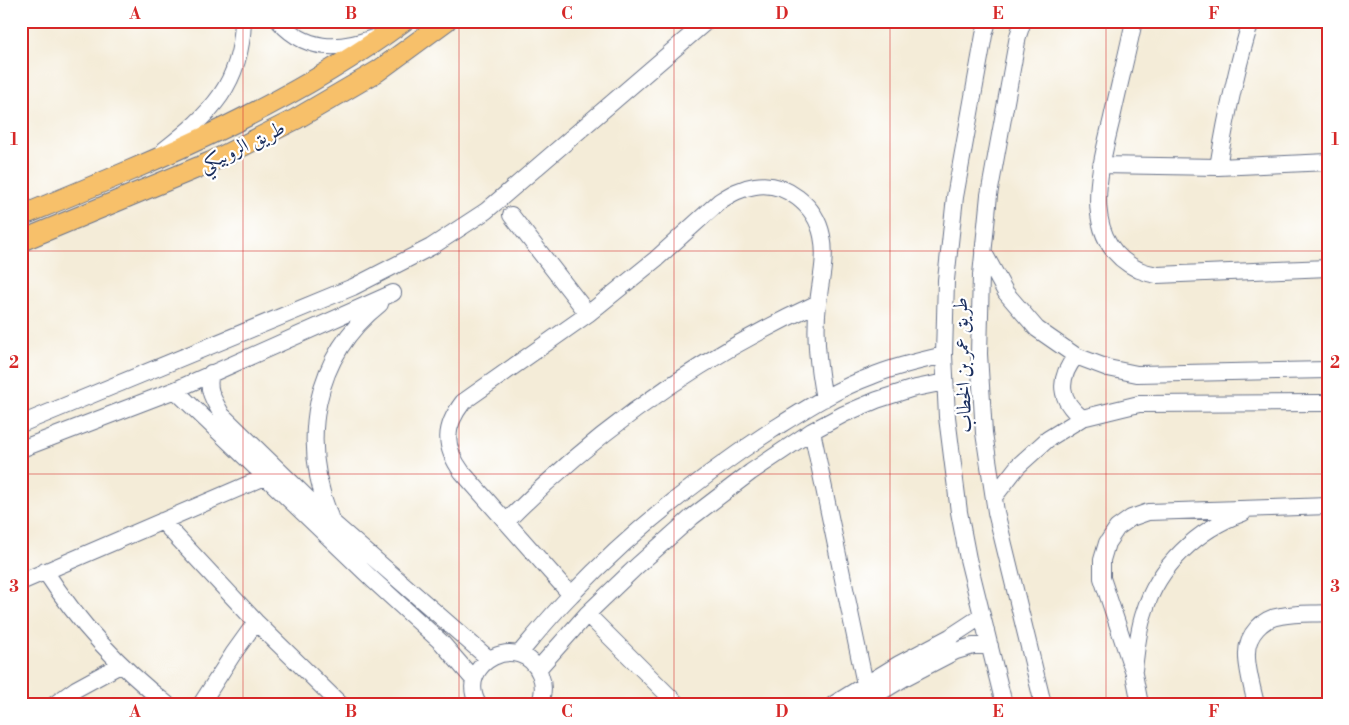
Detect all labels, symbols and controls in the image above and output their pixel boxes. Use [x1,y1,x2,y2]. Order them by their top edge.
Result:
text: A [128,4,141,24]
text: B [345,4,357,24]
text: C [561,4,573,24]
text: D [776,4,789,24]
text: E [992,4,1004,24]
text: F [1208,4,1220,24]
street label: طريق الروبيكي [196,116,292,183]
text: 1 [10,130,18,150]
text: 1 [1331,130,1339,150]
street label: طريق عمر بن الخطاب [949,297,978,433]
text: 2 [9,353,19,373]
text: 2 [1330,353,1340,373]
text: 3 [9,577,19,597]
text: 3 [1330,577,1340,597]
text: A [128,702,141,722]
text: B [345,702,357,722]
text: C [561,702,573,722]
text: D [776,702,789,722]
text: E [992,702,1004,722]
text: F [1208,702,1220,722]

